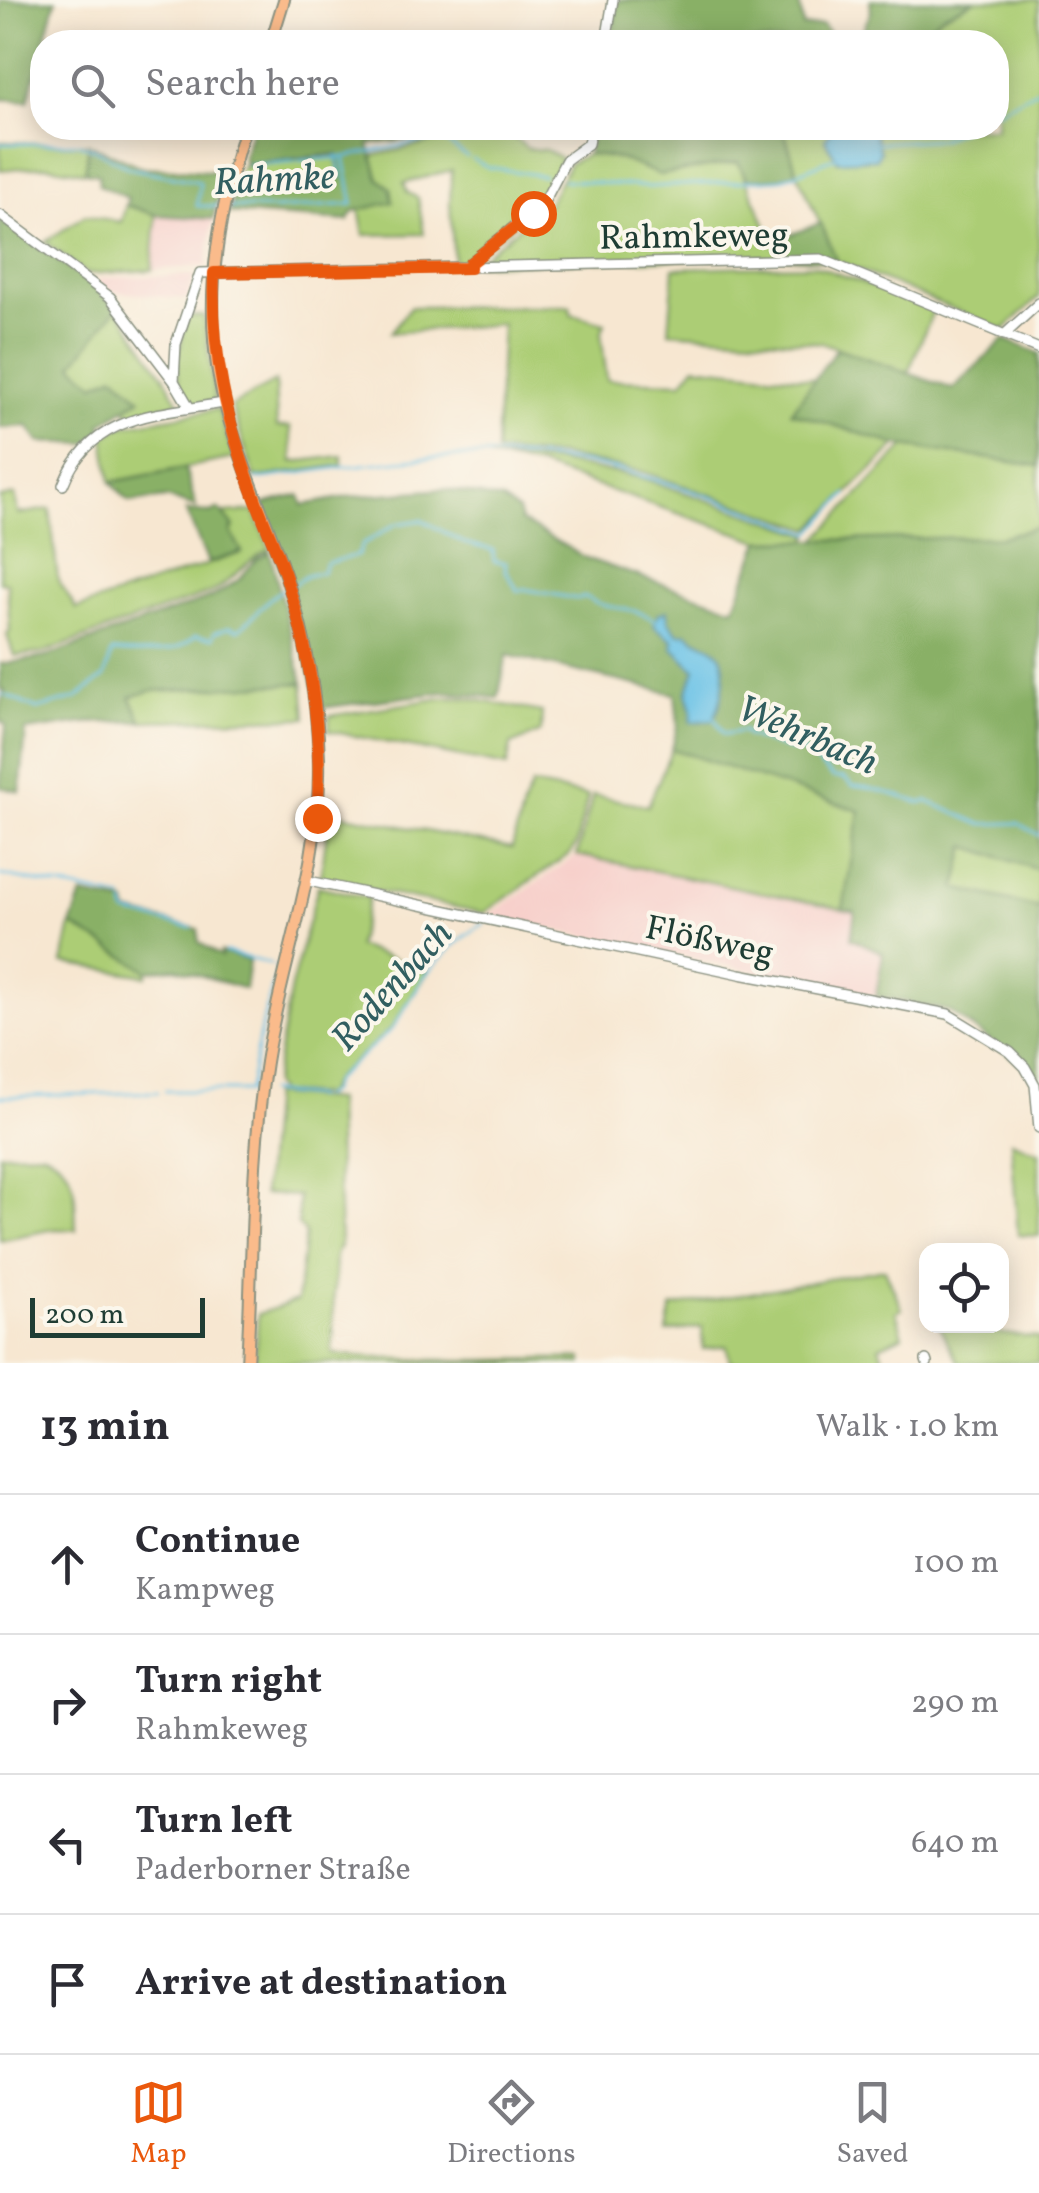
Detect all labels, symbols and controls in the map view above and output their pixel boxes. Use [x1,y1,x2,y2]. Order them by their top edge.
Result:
search box [30,30,1009,140]
icon: search [65,58,120,113]
text: Search here [145,59,340,112]
water label: Rahmke [212,152,336,211]
route start [511,191,557,237]
street label: Rahmkeweg [599,212,789,264]
water label: Wehrbach [728,684,885,791]
route end [295,796,341,842]
street label: Flößweg [641,905,778,979]
water label: Rodenbach [320,910,467,1064]
map controls [919,1243,1009,1333]
button: locate [919,1243,1009,1333]
scale bar [30,1293,205,1338]
text: 200 m [45,1296,124,1335]
text: 13 min [40,1399,170,1458]
text: Walk · 1.0 km [816,1406,999,1450]
text: Continue [135,1516,300,1569]
icon: ahead [40,1537,95,1592]
text: 100 m [913,1542,999,1586]
text: Kampweg [135,1569,275,1613]
text: Turn right [135,1656,322,1709]
icon: right [40,1677,95,1732]
text: 290 m [911,1682,999,1726]
text: Rahmkeweg [135,1709,308,1753]
text: Turn left [135,1796,292,1849]
icon: left [40,1817,95,1872]
text: 640 m [911,1822,999,1866]
text: Paderborner Straße [135,1849,411,1893]
icon: arrive [40,1957,95,2012]
text: Arrive at destination [135,1958,508,2011]
tab: Map [130,2075,186,2174]
tab: Directions [447,2075,576,2174]
tab: Saved [836,2075,909,2174]

